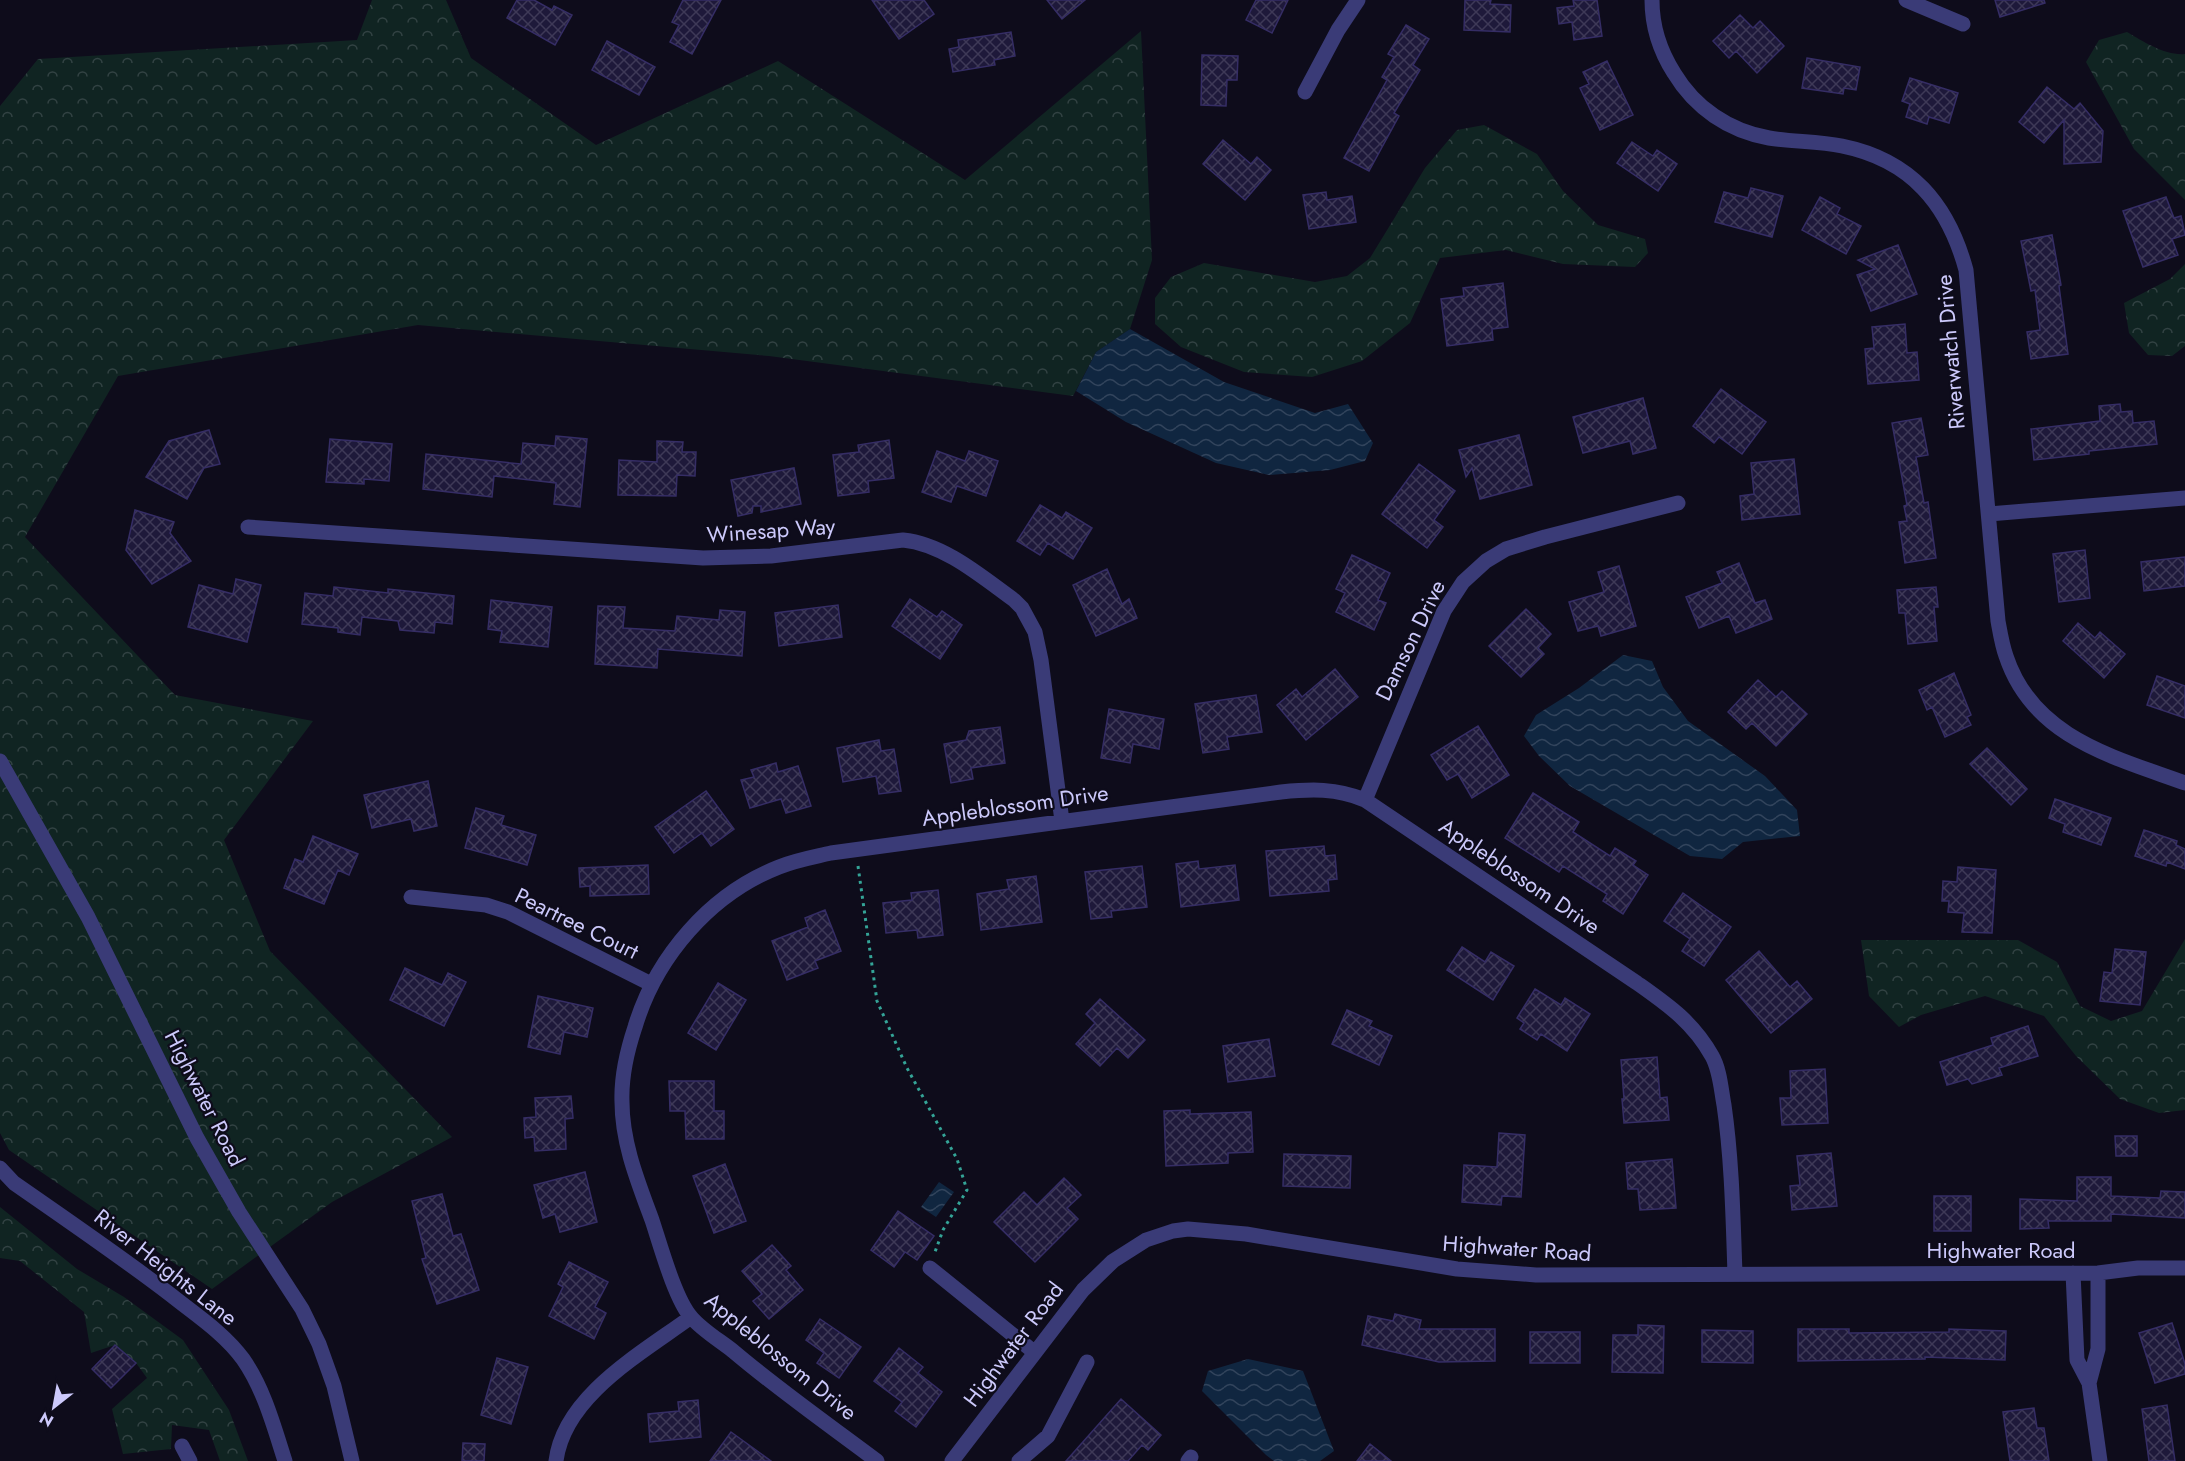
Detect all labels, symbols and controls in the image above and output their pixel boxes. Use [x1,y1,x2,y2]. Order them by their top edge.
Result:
street label: Riverwatch Drive [1927,273,1973,431]
street label: Winesap Way [706,510,837,550]
street label: Damson Drive [1367,574,1453,706]
street label: Appleblossom Drive [920,776,1110,834]
street label: Appleblossom Drive [1433,810,1607,942]
street label: Peartree Court [510,879,645,967]
street label: Highwater Road [157,1024,253,1172]
street label: River Heights Lane [88,1201,244,1333]
street label: Highwater Road [1441,1227,1593,1269]
street label: Highwater Road [1926,1234,2076,1266]
street label: Highwater Road [955,1275,1071,1413]
street label: Appleblossom Drive [698,1284,864,1428]
north arrow [24,1377,84,1437]
text: N [35,1406,58,1433]

